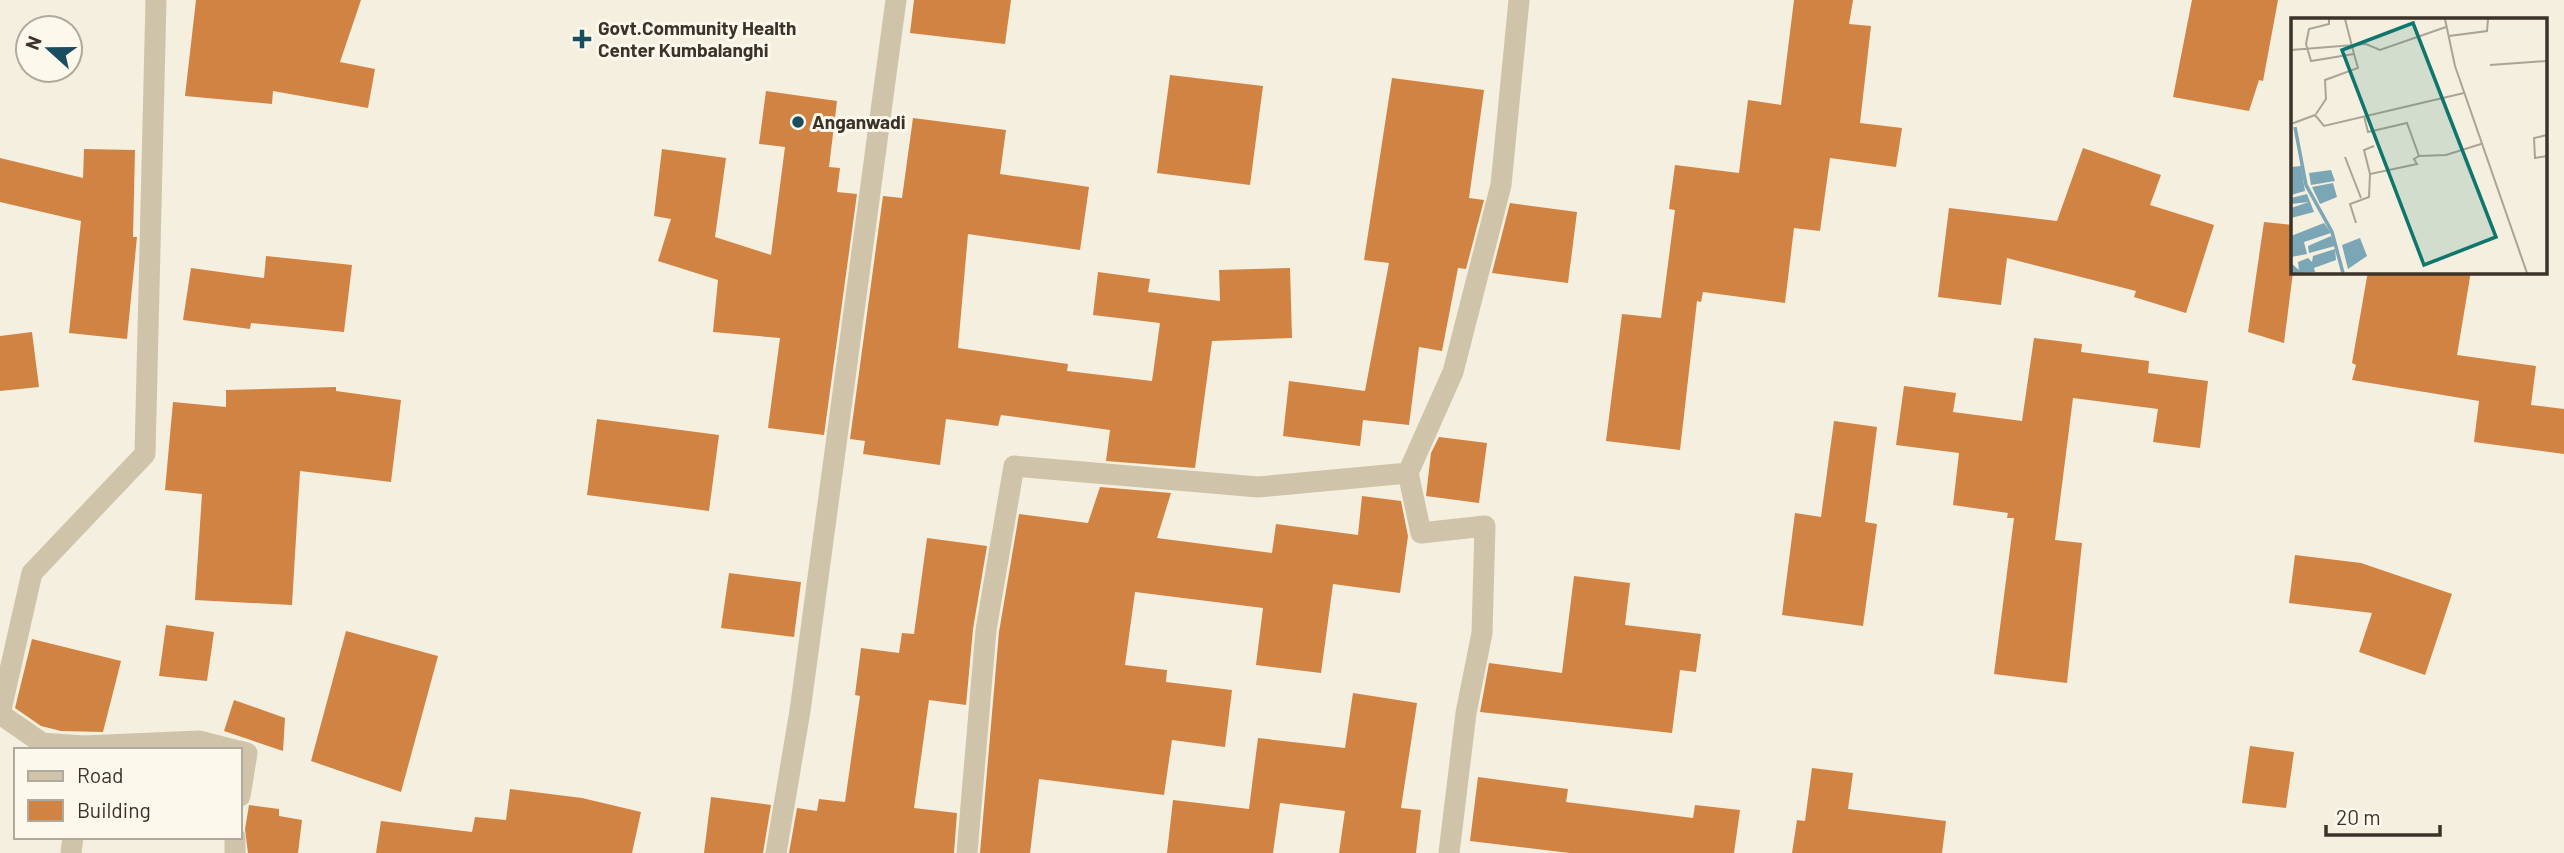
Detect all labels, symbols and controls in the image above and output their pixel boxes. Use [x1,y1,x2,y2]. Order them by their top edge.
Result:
north arrow [14,14,84,84]
place label: Govt.Community Health Center Kumbalanghi [598,16,796,61]
inset map [2291,18,2546,273]
marker: Govt.Community Health Center Kumbalanghi [572,29,592,49]
text: N [20,33,46,53]
place label: Anganwadi [812,110,906,133]
marker: Anganwadi [790,114,806,130]
legend [14,748,242,839]
text: Road [77,762,123,787]
scale bar [2326,794,2440,838]
text: Building [77,797,151,822]
text: 20 m [2336,804,2381,829]

